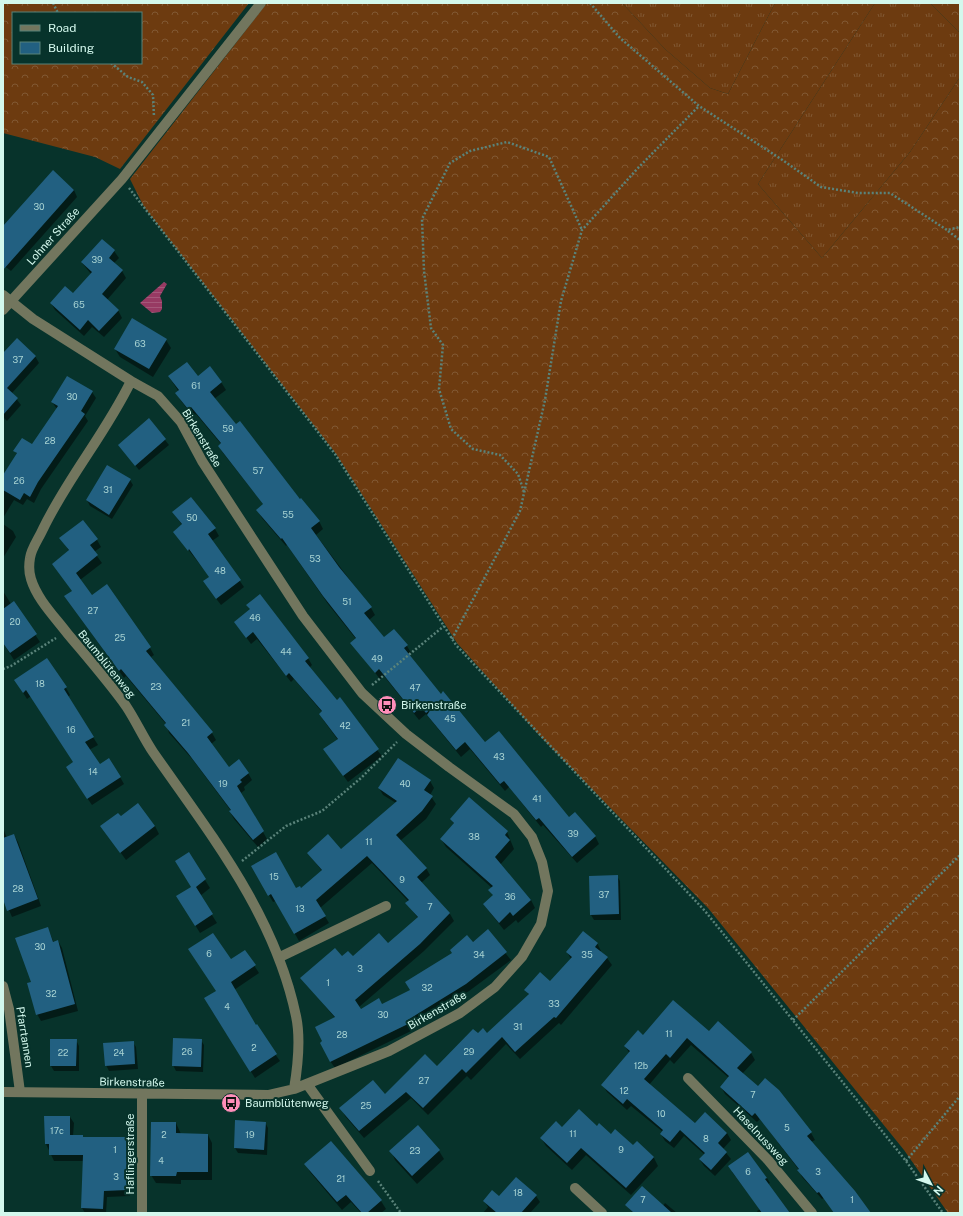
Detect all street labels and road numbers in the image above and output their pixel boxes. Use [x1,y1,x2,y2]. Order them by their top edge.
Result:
street label: Lohner Straße [24,205,82,267]
street label: Birkenstraße [180,407,224,469]
street label: Baumblütenweg [76,628,138,700]
street label: Birkenstraße [406,988,468,1032]
street label: Pfarrtannen [14,1006,36,1068]
street label: Birkenstraße [99,1075,165,1089]
street label: Haselnussweg [731,1105,791,1168]
street label: Haflingerstraße [124,1114,136,1194]

